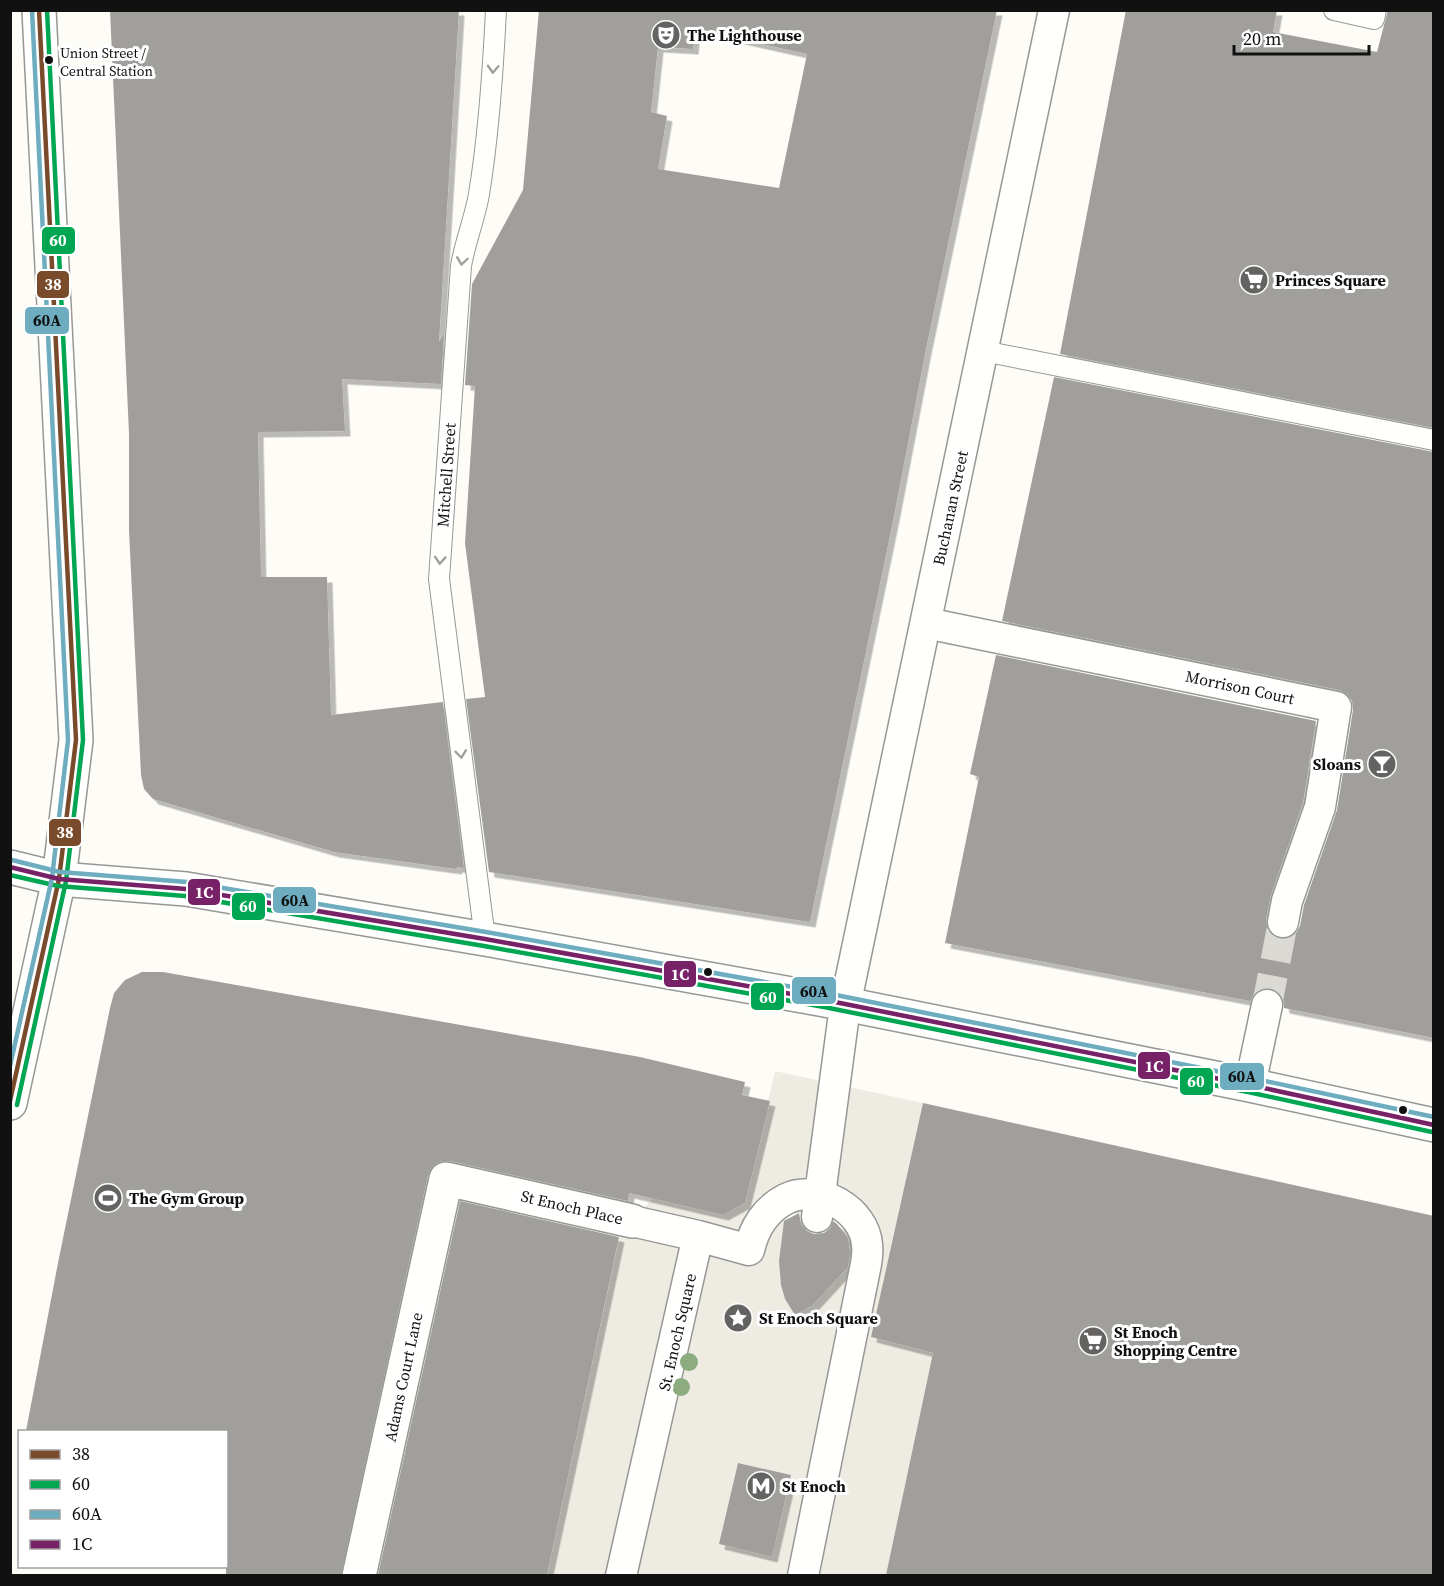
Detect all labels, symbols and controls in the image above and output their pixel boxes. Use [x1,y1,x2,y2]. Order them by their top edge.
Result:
scale bar [1234,18,1369,56]
theatre icon: The Lighthouse [650,19,682,51]
place label: The Lighthouse [687,24,802,46]
text: 20 m [1243,26,1281,51]
place label: Union Street / Central Station [60,43,153,81]
marker: Union Street / Central Station [43,54,55,66]
one-way arrow [486,64,499,73]
line badge: 60 [41,226,76,255]
text: 60 [49,229,67,251]
one-way arrow [457,256,469,266]
supermarket icon: Princes Square [1238,264,1270,296]
place label: Princes Square [1275,269,1386,291]
line badge: 38 [36,270,70,299]
text: 38 [44,273,62,295]
line badge: 60A [24,306,70,335]
text: 60A [33,309,61,331]
street label: Mitchell Street [431,421,461,528]
street label: Buchanan Street [927,448,973,567]
one-way arrow [434,556,447,565]
street label: Morrison Court [1184,665,1297,709]
bar icon: Sloans [1366,748,1398,780]
one-way arrow [455,749,467,758]
place label: Sloans [1313,753,1361,775]
line badge: 38 [48,818,82,847]
text: 38 [56,821,74,843]
line badge: 1C [187,878,221,906]
text: 1C [195,881,213,903]
line badge: 60A [272,886,317,914]
text: 60A [281,889,309,911]
line badge: 60 [231,892,266,921]
text: 60 [239,895,257,917]
line badge: 1C [663,960,697,988]
text: 1C [671,963,689,985]
unlabelled marker [702,966,714,978]
line badge: 60A [791,976,837,1005]
text: 60A [800,980,828,1002]
line badge: 60 [750,982,785,1011]
text: 60 [759,986,777,1008]
line badge: 1C [1137,1051,1171,1080]
text: 1C [1145,1055,1163,1077]
line badge: 60A [1219,1062,1265,1091]
text: 60A [1228,1065,1256,1087]
line badge: 60 [1179,1067,1214,1096]
text: 60 [1187,1070,1205,1092]
unlabelled marker [1397,1104,1409,1116]
sports icon: The Gym Group [92,1182,124,1214]
street label: St Enoch Place [519,1185,625,1229]
place label: The Gym Group [129,1187,244,1209]
street label: St. Enoch Square [653,1271,701,1393]
place icon: St Enoch Square [722,1302,754,1334]
place label: St Enoch Square [759,1307,878,1329]
street label: Adams Court Lane [379,1310,427,1444]
place label: St Enoch Shopping Centre [1114,1321,1237,1361]
supermarket icon: St Enoch Shopping Centre [1077,1325,1109,1357]
legend [18,1430,228,1568]
text: 38 [72,1441,90,1466]
metro station icon: St Enoch [745,1470,777,1502]
text: 60 [72,1471,90,1496]
place label: St Enoch [782,1475,846,1497]
text: 60A [72,1501,102,1526]
text: 1C [72,1531,92,1556]

